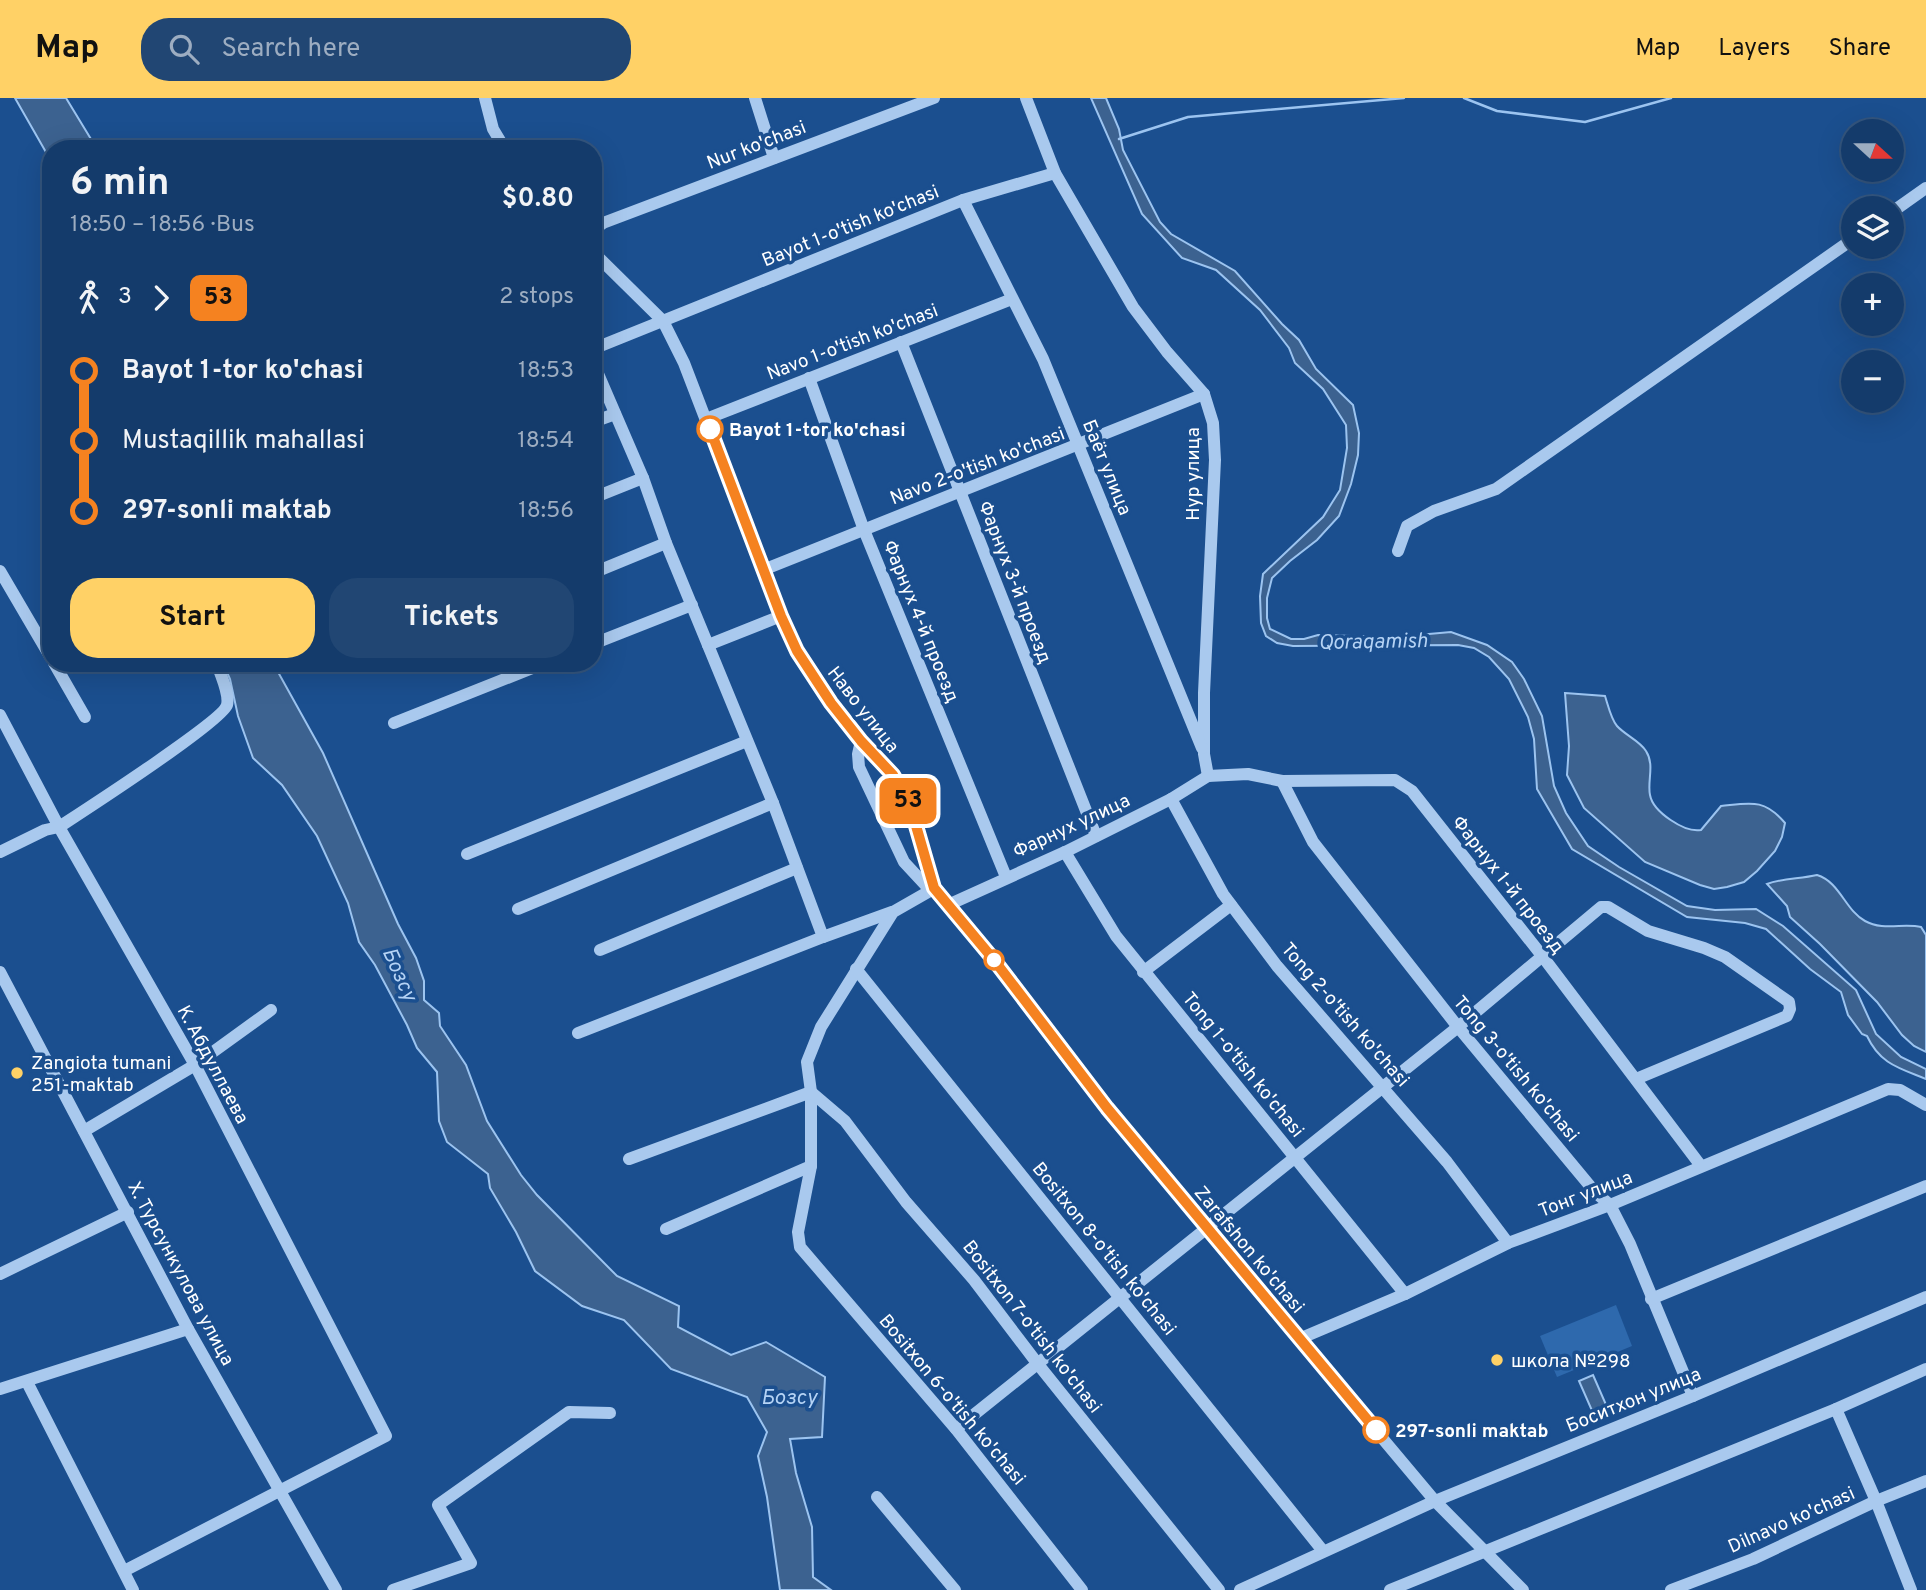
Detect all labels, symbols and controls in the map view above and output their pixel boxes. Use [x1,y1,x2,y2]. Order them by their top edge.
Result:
search box [141,18,631,81]
text: Map [35,28,99,70]
icon: search [165,30,203,68]
text: Search here [221,33,360,66]
text: Map [1635,34,1680,64]
text: Layers [1718,34,1790,64]
text: Share [1828,34,1891,64]
street label: Nur ko'chasi [704,116,810,176]
north arrow [1841,119,1904,182]
map controls [1841,119,1904,413]
text: 6 min [70,160,169,209]
street label: Bayot 1-o'tish ko'chasi [759,180,943,273]
text: $0.80 [502,183,574,216]
button: layers [1841,196,1904,259]
text: 18:50 – 18:56 · Bus [70,211,255,240]
button: + [1841,273,1904,336]
icon: walk [70,279,108,317]
icon: forward [142,279,180,317]
text: 3 [118,283,132,312]
text: 53 [204,283,233,313]
text: 2 stops [499,283,574,312]
street label: Navo 1-o'tish ko'chasi [764,299,942,387]
button: − [1841,350,1904,413]
text: Bayot 1-tor ko'chasi [122,355,364,388]
text: 18:53 [518,357,574,386]
marker: Bayot 1-tor ko'chasi [697,416,723,442]
street label: Баёт улица [1076,416,1136,519]
place label: Bayot 1-tor ko'chasi [729,419,906,443]
street label: Navo 2-o'tish ko'chasi [887,422,1069,511]
text: Mustaqillik mahallasi [122,425,365,458]
text: 18:54 [517,427,574,456]
street label: Нур улица [1182,427,1206,521]
text: 297-sonli maktab [122,495,332,528]
text: 18:56 [518,497,574,526]
street label: Фарнух 3-й проезд [972,498,1056,667]
street label: Фарнух 4-й проезд [877,537,964,706]
button: Start [70,578,315,658]
button: Tickets [329,578,574,658]
water label: Qoraqamish [1318,628,1428,657]
street label: Наво улица [821,662,904,758]
line badge: 53 [876,778,940,824]
text: 53 [893,786,923,816]
street label: Фарнух улица [1009,789,1134,864]
street label: Фарнух 1-й проезд [1446,811,1569,959]
street label: Tong 2-o'tish ko'chasi [1275,938,1414,1093]
water label: Бозсу [375,943,423,1007]
unlabelled marker [984,950,1004,970]
street label: Tong 1-o'tish ko'chasi [1176,988,1308,1143]
street label: Tong 3-o'tish ko'chasi [1447,991,1584,1147]
street label: К. Абдуллаева [171,1002,254,1128]
place label: Zangiota tumani 251-maktab [31,1052,171,1098]
marker: Zangiota tumani 251-maktab [9,1065,25,1081]
street label: Bositxon 8-o'tish ko'chasi [1026,1158,1181,1341]
street label: Тонг улица [1535,1166,1636,1224]
street label: Х. Турсункулова улица [122,1178,239,1370]
street label: Zarafshon ko'chasi [1188,1182,1309,1319]
street label: Bositxon 7-o'tish ko'chasi [956,1236,1106,1419]
street label: Bositxon 6-o'tish ko'chasi [873,1310,1030,1491]
place label: школа №298 [1511,1350,1631,1374]
marker: школа №298 [1489,1352,1505,1368]
street label: Боситхон улица [1563,1363,1705,1439]
water label: Бозсу [761,1385,818,1412]
marker: 297-sonli maktab [1363,1417,1389,1443]
place label: 297-sonli maktab [1395,1420,1548,1444]
street label: Dilnavo ko'chasi [1725,1482,1859,1560]

